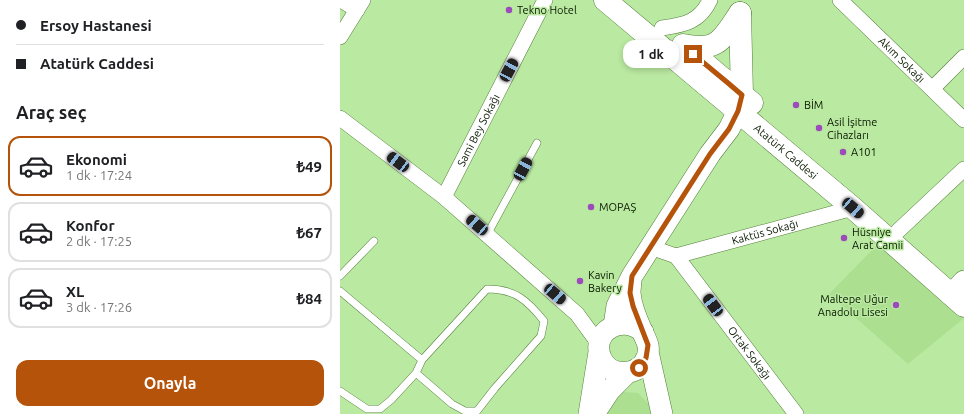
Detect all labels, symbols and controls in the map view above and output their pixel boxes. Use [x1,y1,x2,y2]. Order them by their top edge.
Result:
place label: Tekno Hotel [517,4,577,16]
marker: Tekno Hotel [504,5,514,15]
text: Ersoy Hastanesi [40,17,152,34]
street label: Akım Sokağı [876,35,927,85]
callout: 1 dk [623,40,679,68]
route end [684,45,702,63]
text: 1 dk [638,47,664,61]
text: Atatürk Caddesi [40,55,154,72]
car [498,57,520,83]
street label: Sami Bey Sokağı [455,92,502,168]
place label: BİM [804,99,823,111]
marker: BİM [791,100,801,110]
text: Araç seç [16,102,87,122]
place label: Asil İşitme Cihazları [827,116,877,141]
street label: Atatürk Caddesi [752,122,820,182]
marker: Asil İşitme Cihazları [814,123,824,133]
place label: A101 [851,146,877,158]
marker: A101 [838,147,848,157]
icon: car [18,148,54,184]
car [385,150,411,174]
text: Ekonomi [66,151,127,168]
car [512,156,534,182]
text: ₺49 [296,158,322,175]
text: 1 dk · 17:24 [66,168,132,182]
car [840,196,866,220]
place label: MOPAŞ [599,201,637,213]
marker: MOPAŞ [586,202,596,212]
car [464,213,490,237]
icon: car [18,214,54,250]
text: Konfor [66,217,115,234]
street label: Kaktüs Sokağı [730,217,799,247]
text: ₺67 [296,224,322,241]
place label: Hüsniye Arat Camii [852,226,903,251]
marker: Hüsniye Arat Camii [839,233,849,243]
text: 2 dk · 17:25 [66,234,132,248]
place label: Kavin Bakery [588,269,622,294]
marker: Kavin Bakery [575,276,585,286]
icon: car [18,280,54,316]
car [542,282,568,306]
text: XL [66,283,84,300]
text: ₺84 [296,290,322,307]
car [701,292,725,318]
place label: Maltepe Uğur Anadolu Lisesi [818,293,889,318]
text: 3 dk · 17:26 [66,300,132,314]
marker: Maltepe Uğur Anadolu Lisesi [891,300,901,310]
street label: Ortak Sokağı [726,324,773,382]
route start [630,359,648,377]
button: Onayla [16,360,324,406]

